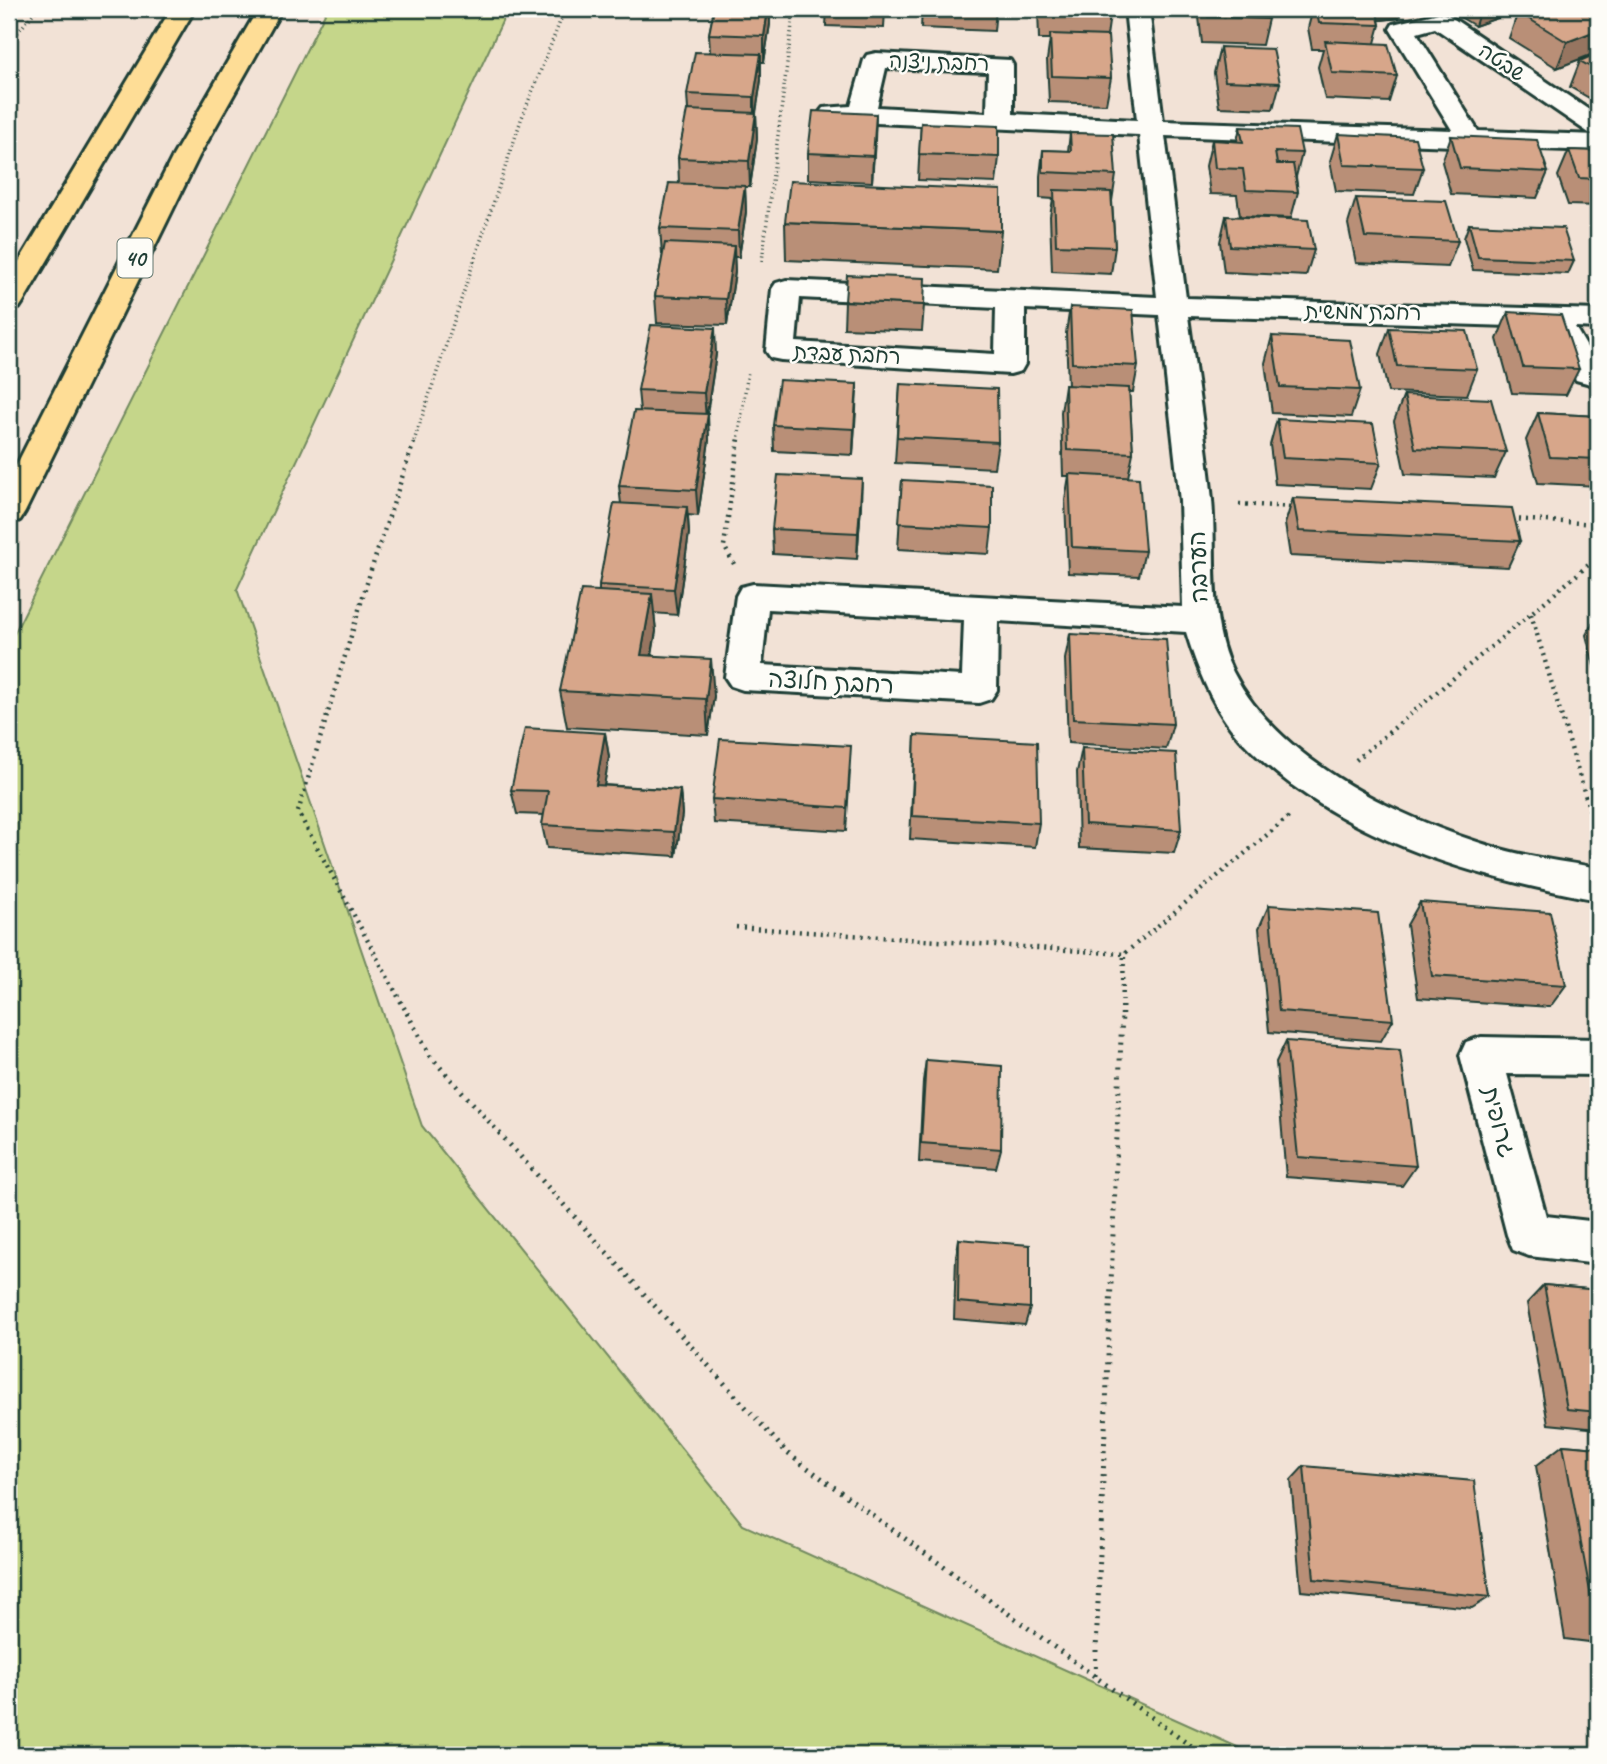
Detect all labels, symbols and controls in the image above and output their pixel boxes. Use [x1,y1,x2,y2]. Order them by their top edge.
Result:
street label: שבטה [1474,37,1530,87]
street label: רחבת ניצנה [888,47,990,77]
road number: 40 [118,238,152,278]
street label: רחבת ממשית [1303,298,1422,326]
street label: רחבת עבדת [792,338,901,370]
street label: הערבה [1182,530,1214,604]
street label: רחבת חלוצה [767,664,895,700]
street label: גרופית [1475,1081,1523,1161]

